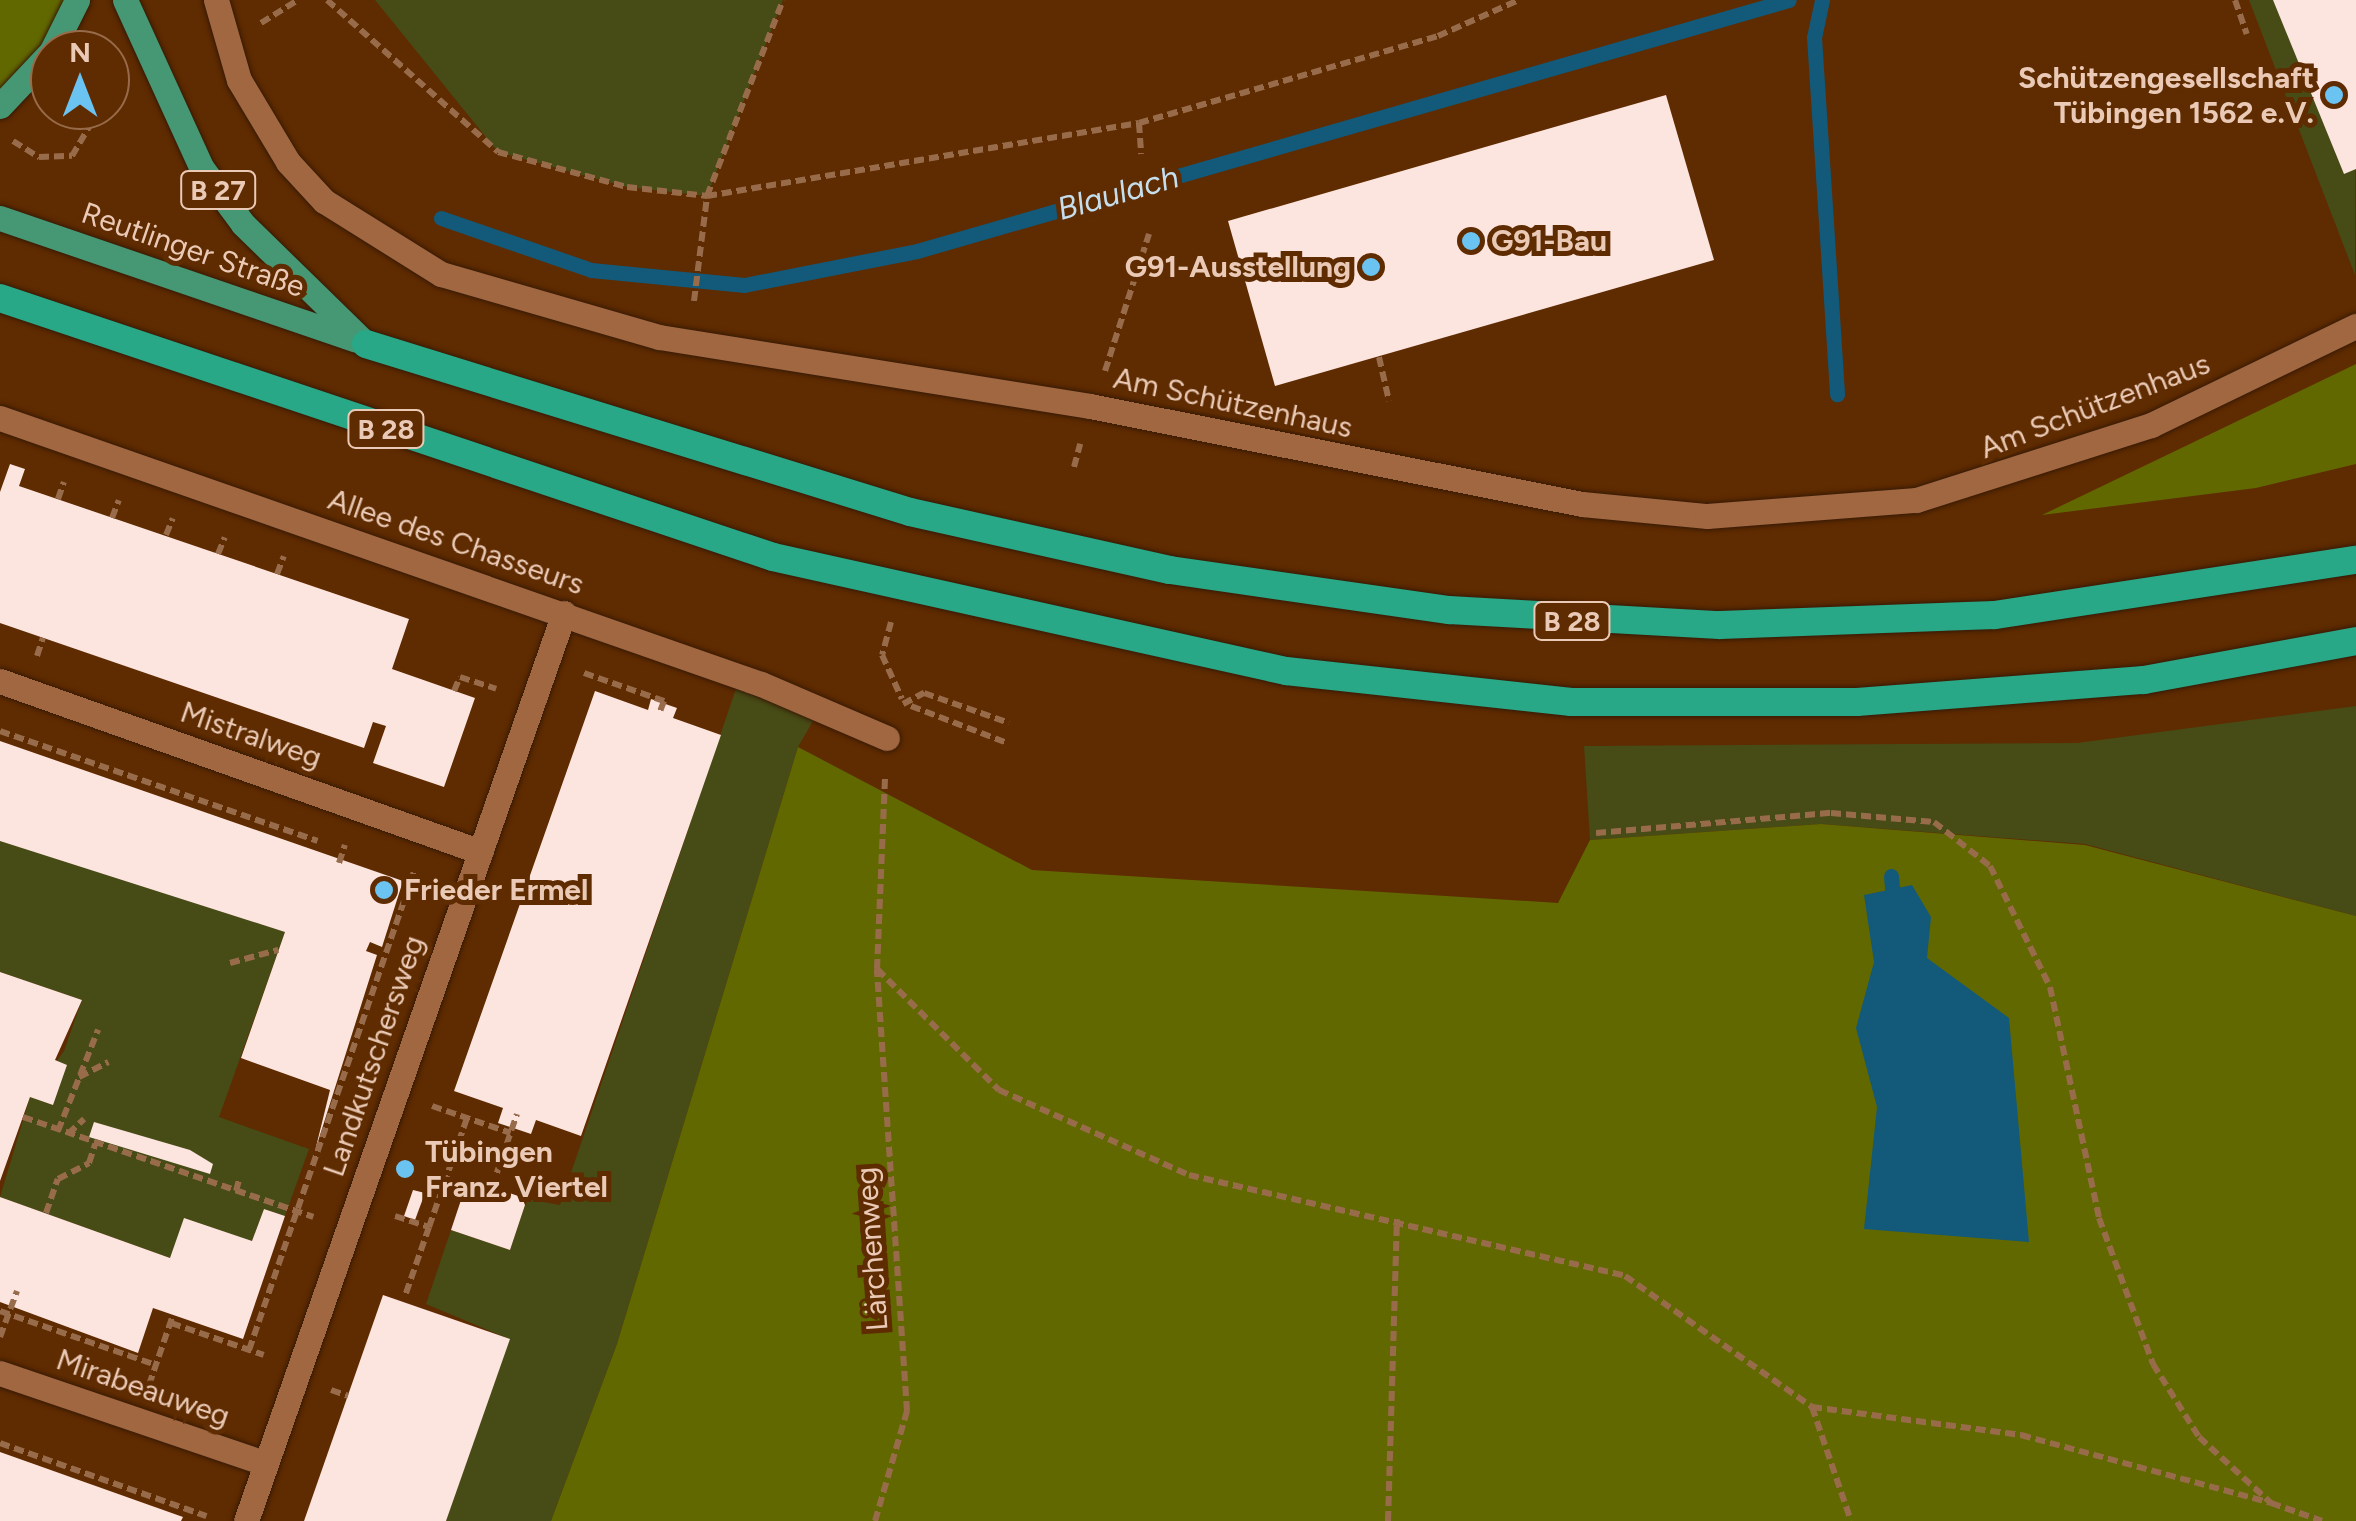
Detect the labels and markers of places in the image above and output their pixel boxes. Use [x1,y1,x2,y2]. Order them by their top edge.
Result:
place label: Schützengesellschaft Tübingen 1562 e.V. [2018,60,2314,130]
marker: Schützengesellschaft Tübingen 1562 e.V. [2323,84,2345,106]
place label: G91-Bau [1491,223,1607,259]
marker: G91-Bau [1460,230,1482,252]
place label: G91-Ausstellung [1125,249,1351,285]
marker: G91-Ausstellung [1360,256,1382,278]
place label: Frieder Ermel [404,872,588,908]
marker: Frieder Ermel [373,879,395,901]
place label: Tübingen Franz. Viertel [425,1134,608,1204]
marker: Tübingen Franz. Viertel [394,1158,416,1180]

